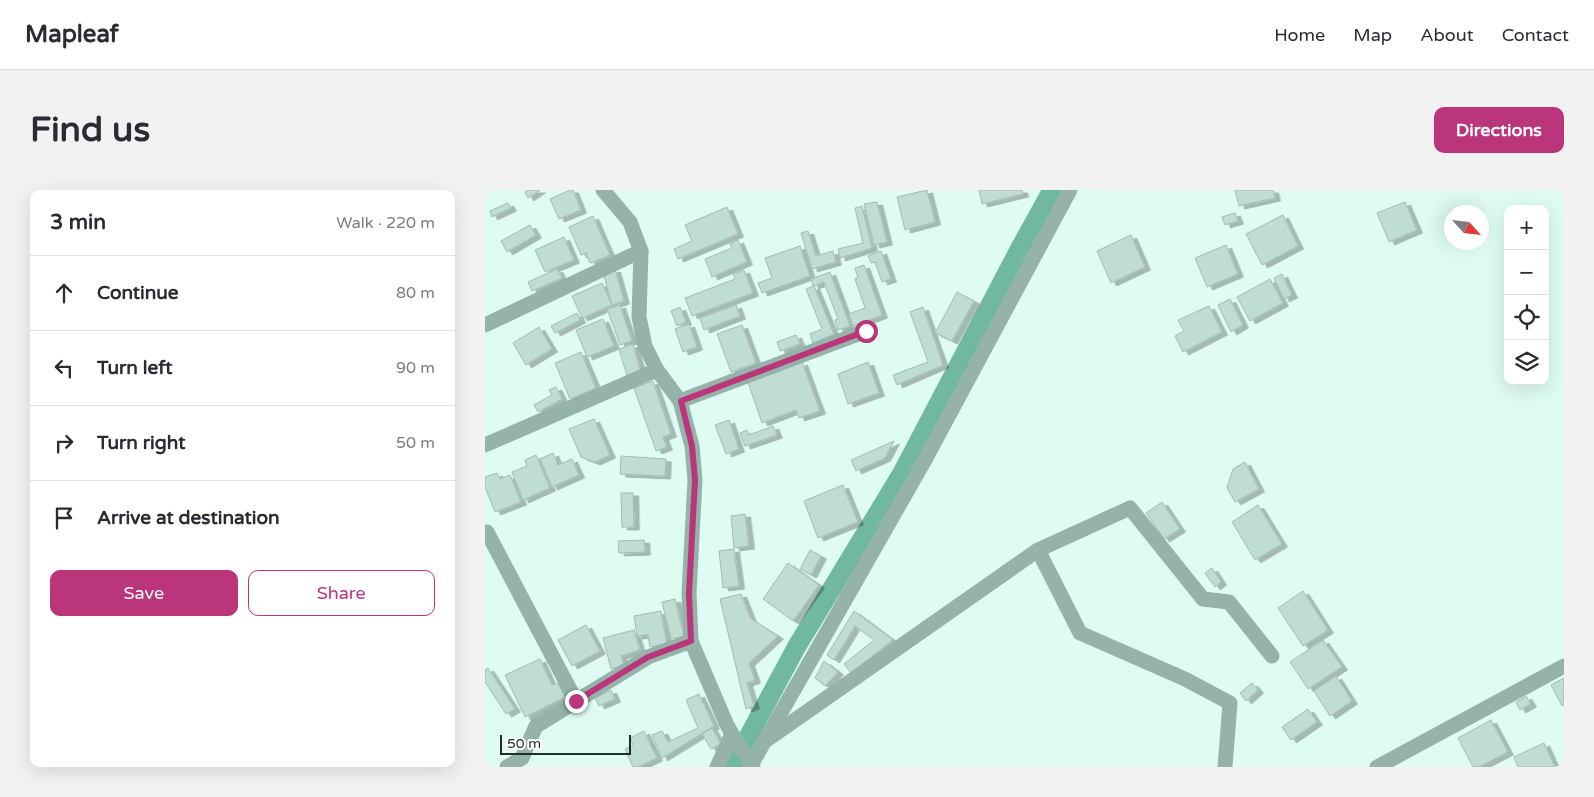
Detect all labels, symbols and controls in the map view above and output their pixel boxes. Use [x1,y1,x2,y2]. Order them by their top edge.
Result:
text: Mapleaf [25,20,119,49]
text: Home [1274,24,1325,46]
text: Map [1353,24,1392,46]
text: About [1420,24,1474,46]
text: Contact [1502,24,1569,46]
button: Directions [1434,107,1564,153]
text: Find us [30,109,150,151]
north arrow [1444,205,1489,250]
map controls [1504,205,1549,385]
button: + [1504,205,1549,250]
text: 3 min [50,210,106,235]
text: Walk · 220 m [336,213,435,233]
button: − [1504,250,1549,295]
icon: ahead [50,279,78,307]
text: Continue [97,282,179,304]
text: 80 m [396,283,435,303]
button: locate [1504,295,1549,340]
route start [855,320,878,343]
button: layers [1504,340,1549,385]
icon: left [50,354,78,382]
text: Turn left [97,357,173,379]
text: 90 m [396,358,435,378]
icon: right [50,429,78,457]
text: Turn right [97,432,185,454]
text: 50 m [396,433,435,453]
icon: arrive [50,504,78,532]
text: Arrive at destination [97,507,280,529]
button: Save [50,570,238,616]
button: Share [248,570,435,616]
route end [565,690,588,713]
scale bar [500,732,631,755]
text: 50 m [507,735,541,752]

